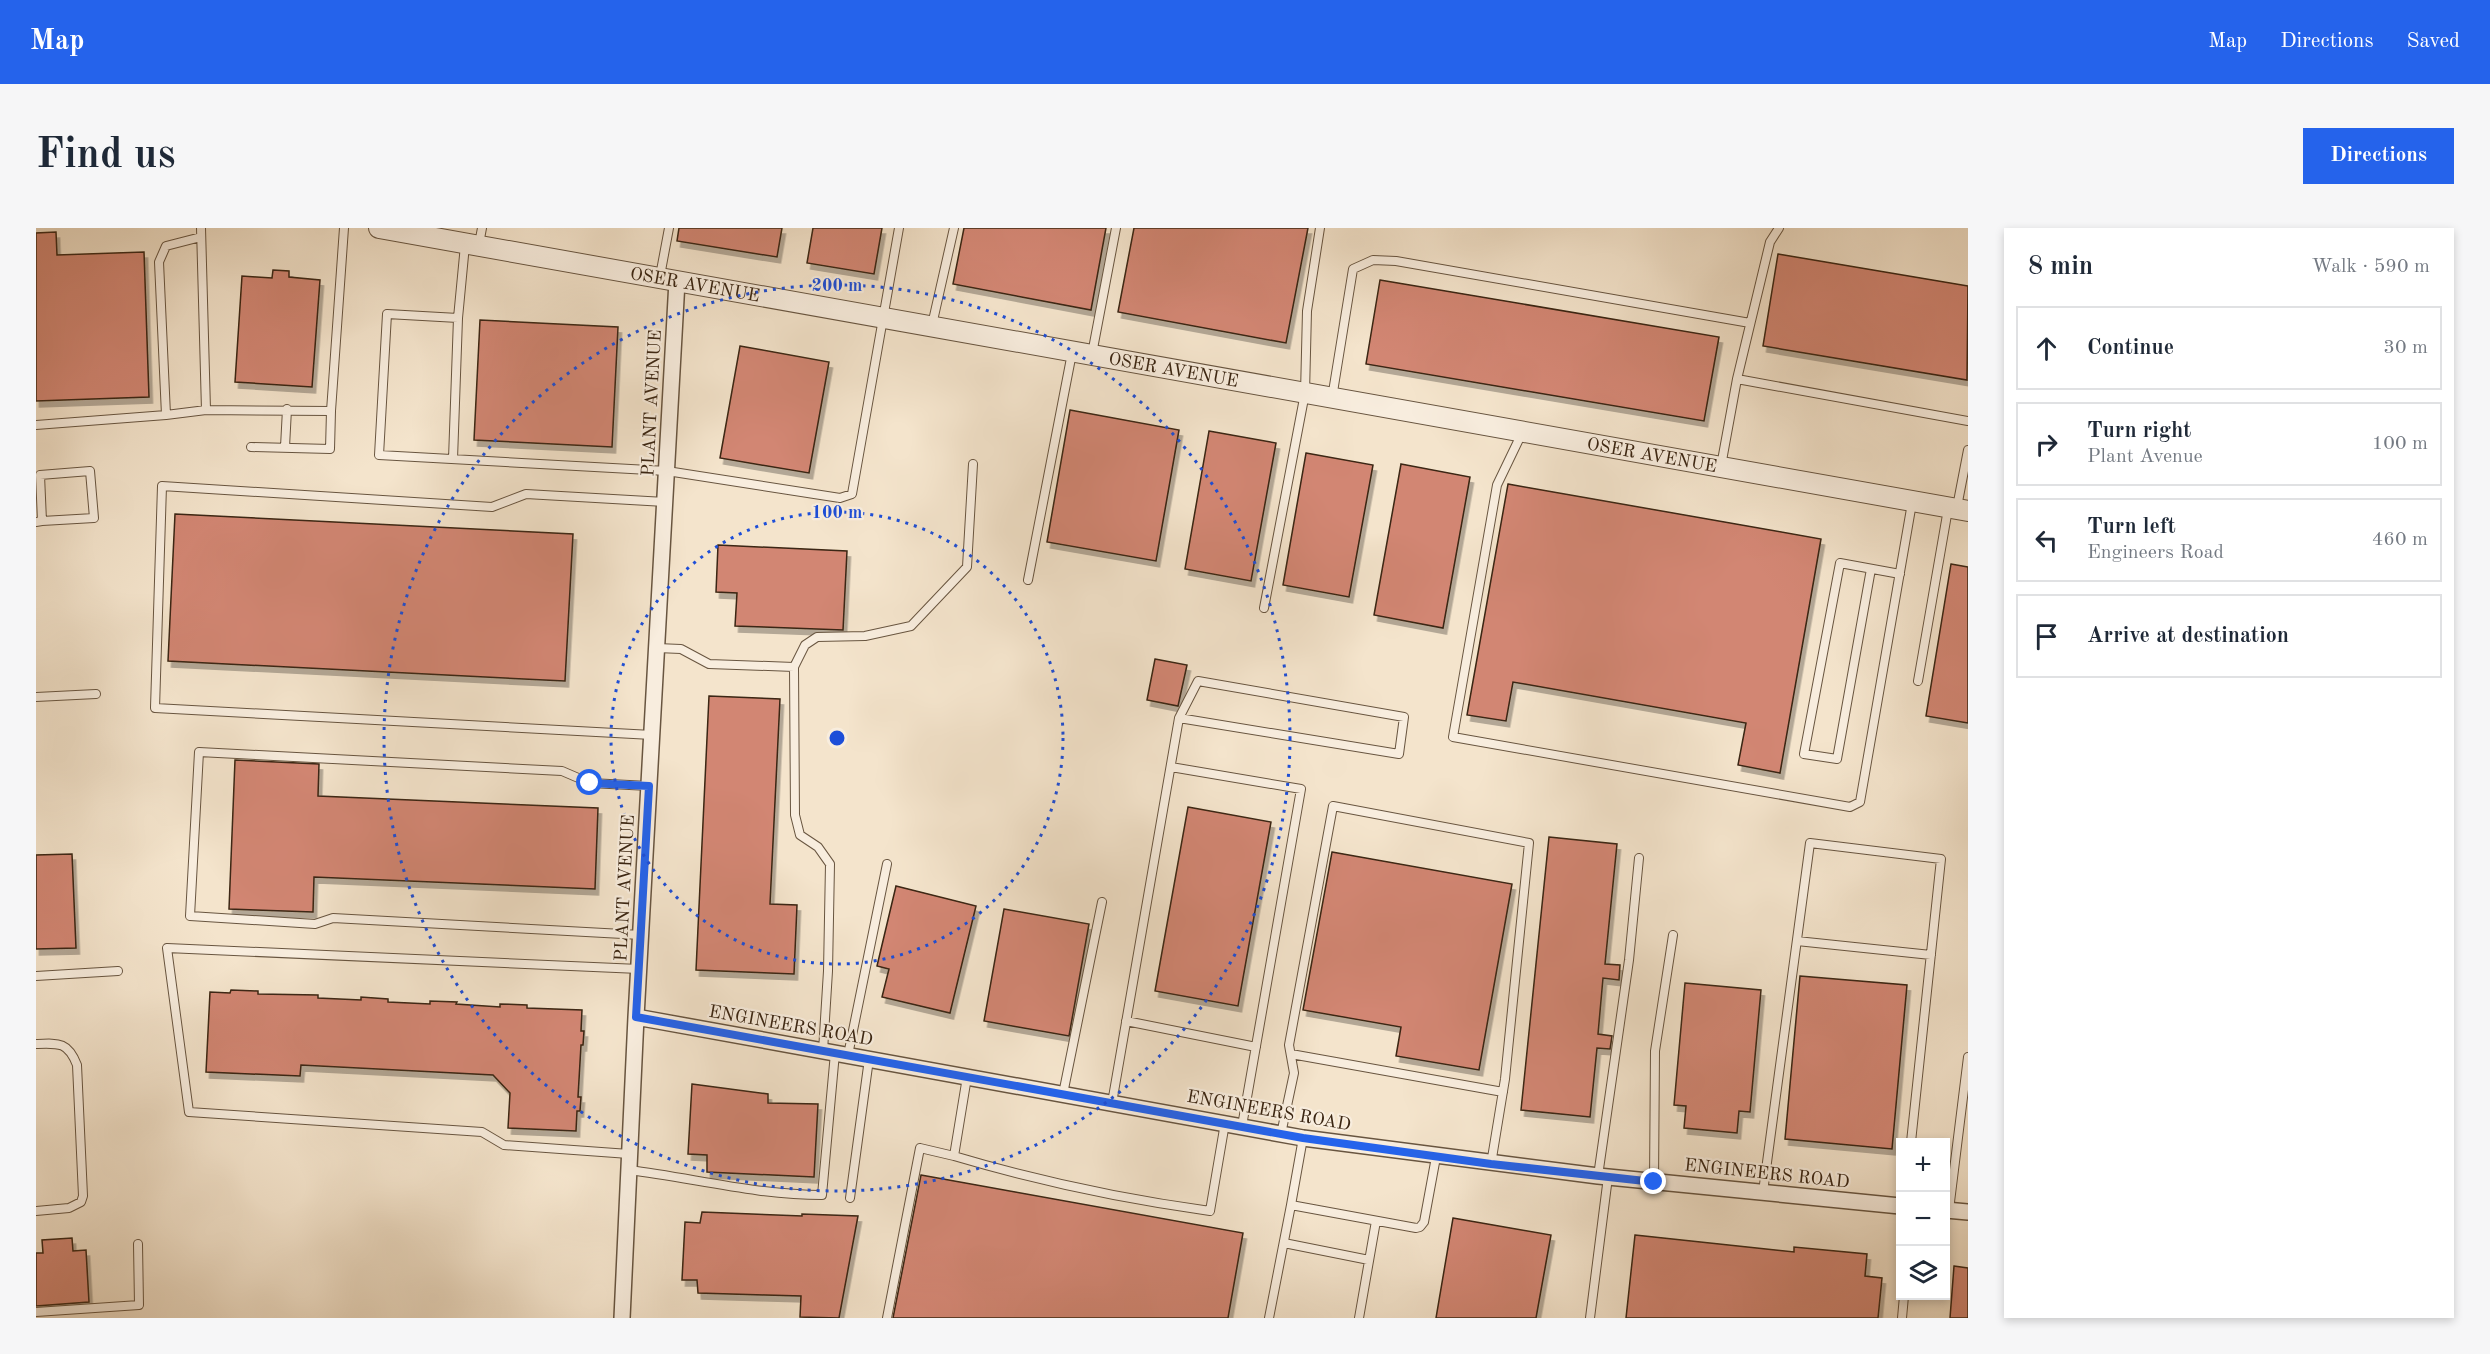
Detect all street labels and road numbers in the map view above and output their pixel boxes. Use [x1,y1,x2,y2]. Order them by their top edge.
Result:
street label: OSER AVENUE [628,265,761,306]
street label: PLANT AVENUE [639,329,665,477]
street label: OSER AVENUE [1107,350,1240,391]
street label: OSER AVENUE [1585,435,1718,476]
street label: PLANT AVENUE [612,814,638,962]
street label: ENGINEERS ROAD [707,1003,874,1049]
street label: ENGINEERS ROAD [1185,1088,1352,1134]
street label: ENGINEERS ROAD [1683,1156,1851,1192]

